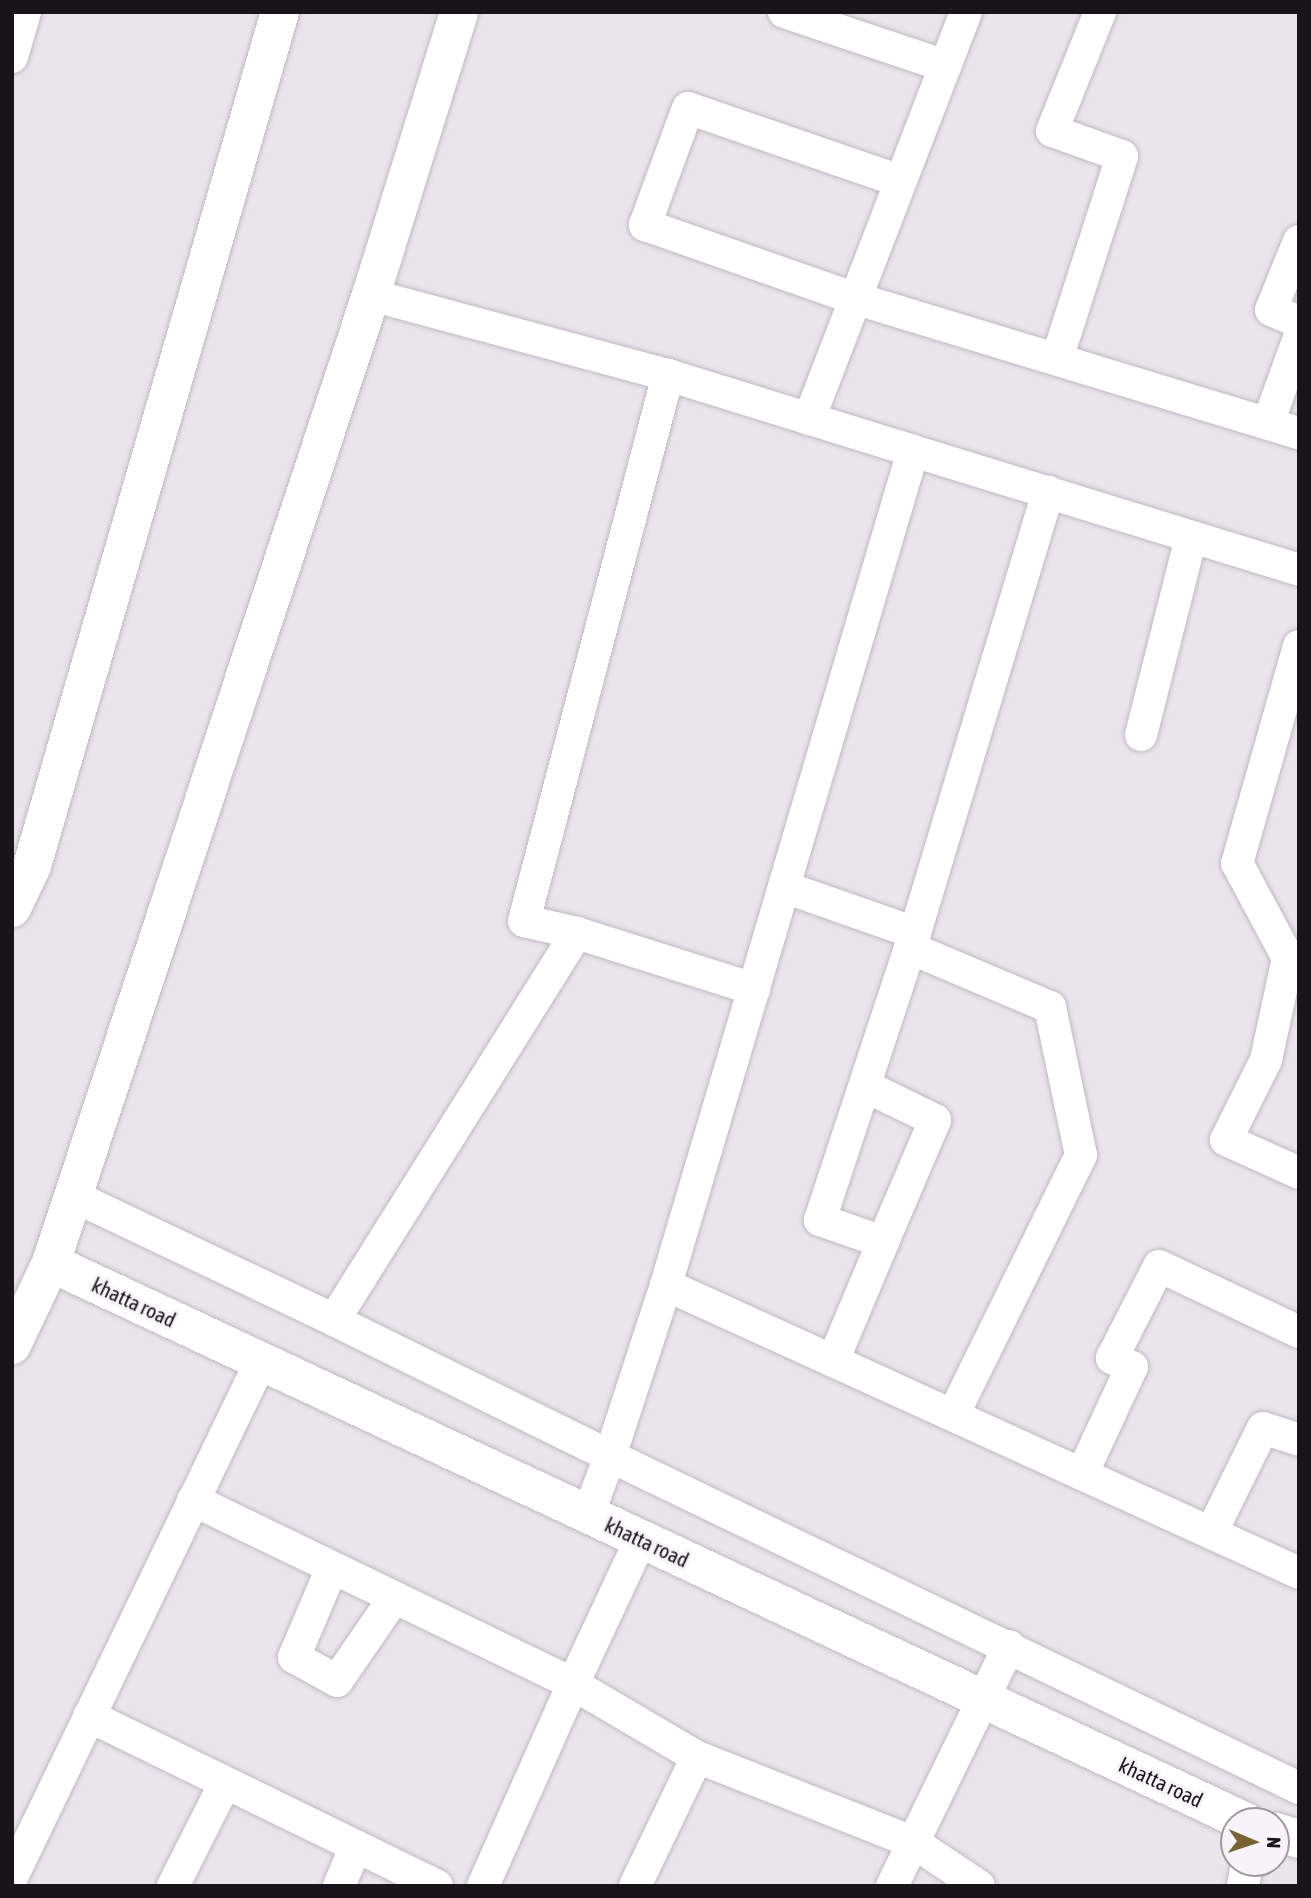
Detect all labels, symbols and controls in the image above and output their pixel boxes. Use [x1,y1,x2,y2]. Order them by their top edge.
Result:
street label: khatta road [88,1272,180,1332]
street label: khatta road [601,1512,693,1572]
street label: khatta road [1115,1752,1207,1812]
north arrow [1220,1807,1290,1877]
text: N [1263,1837,1285,1849]

